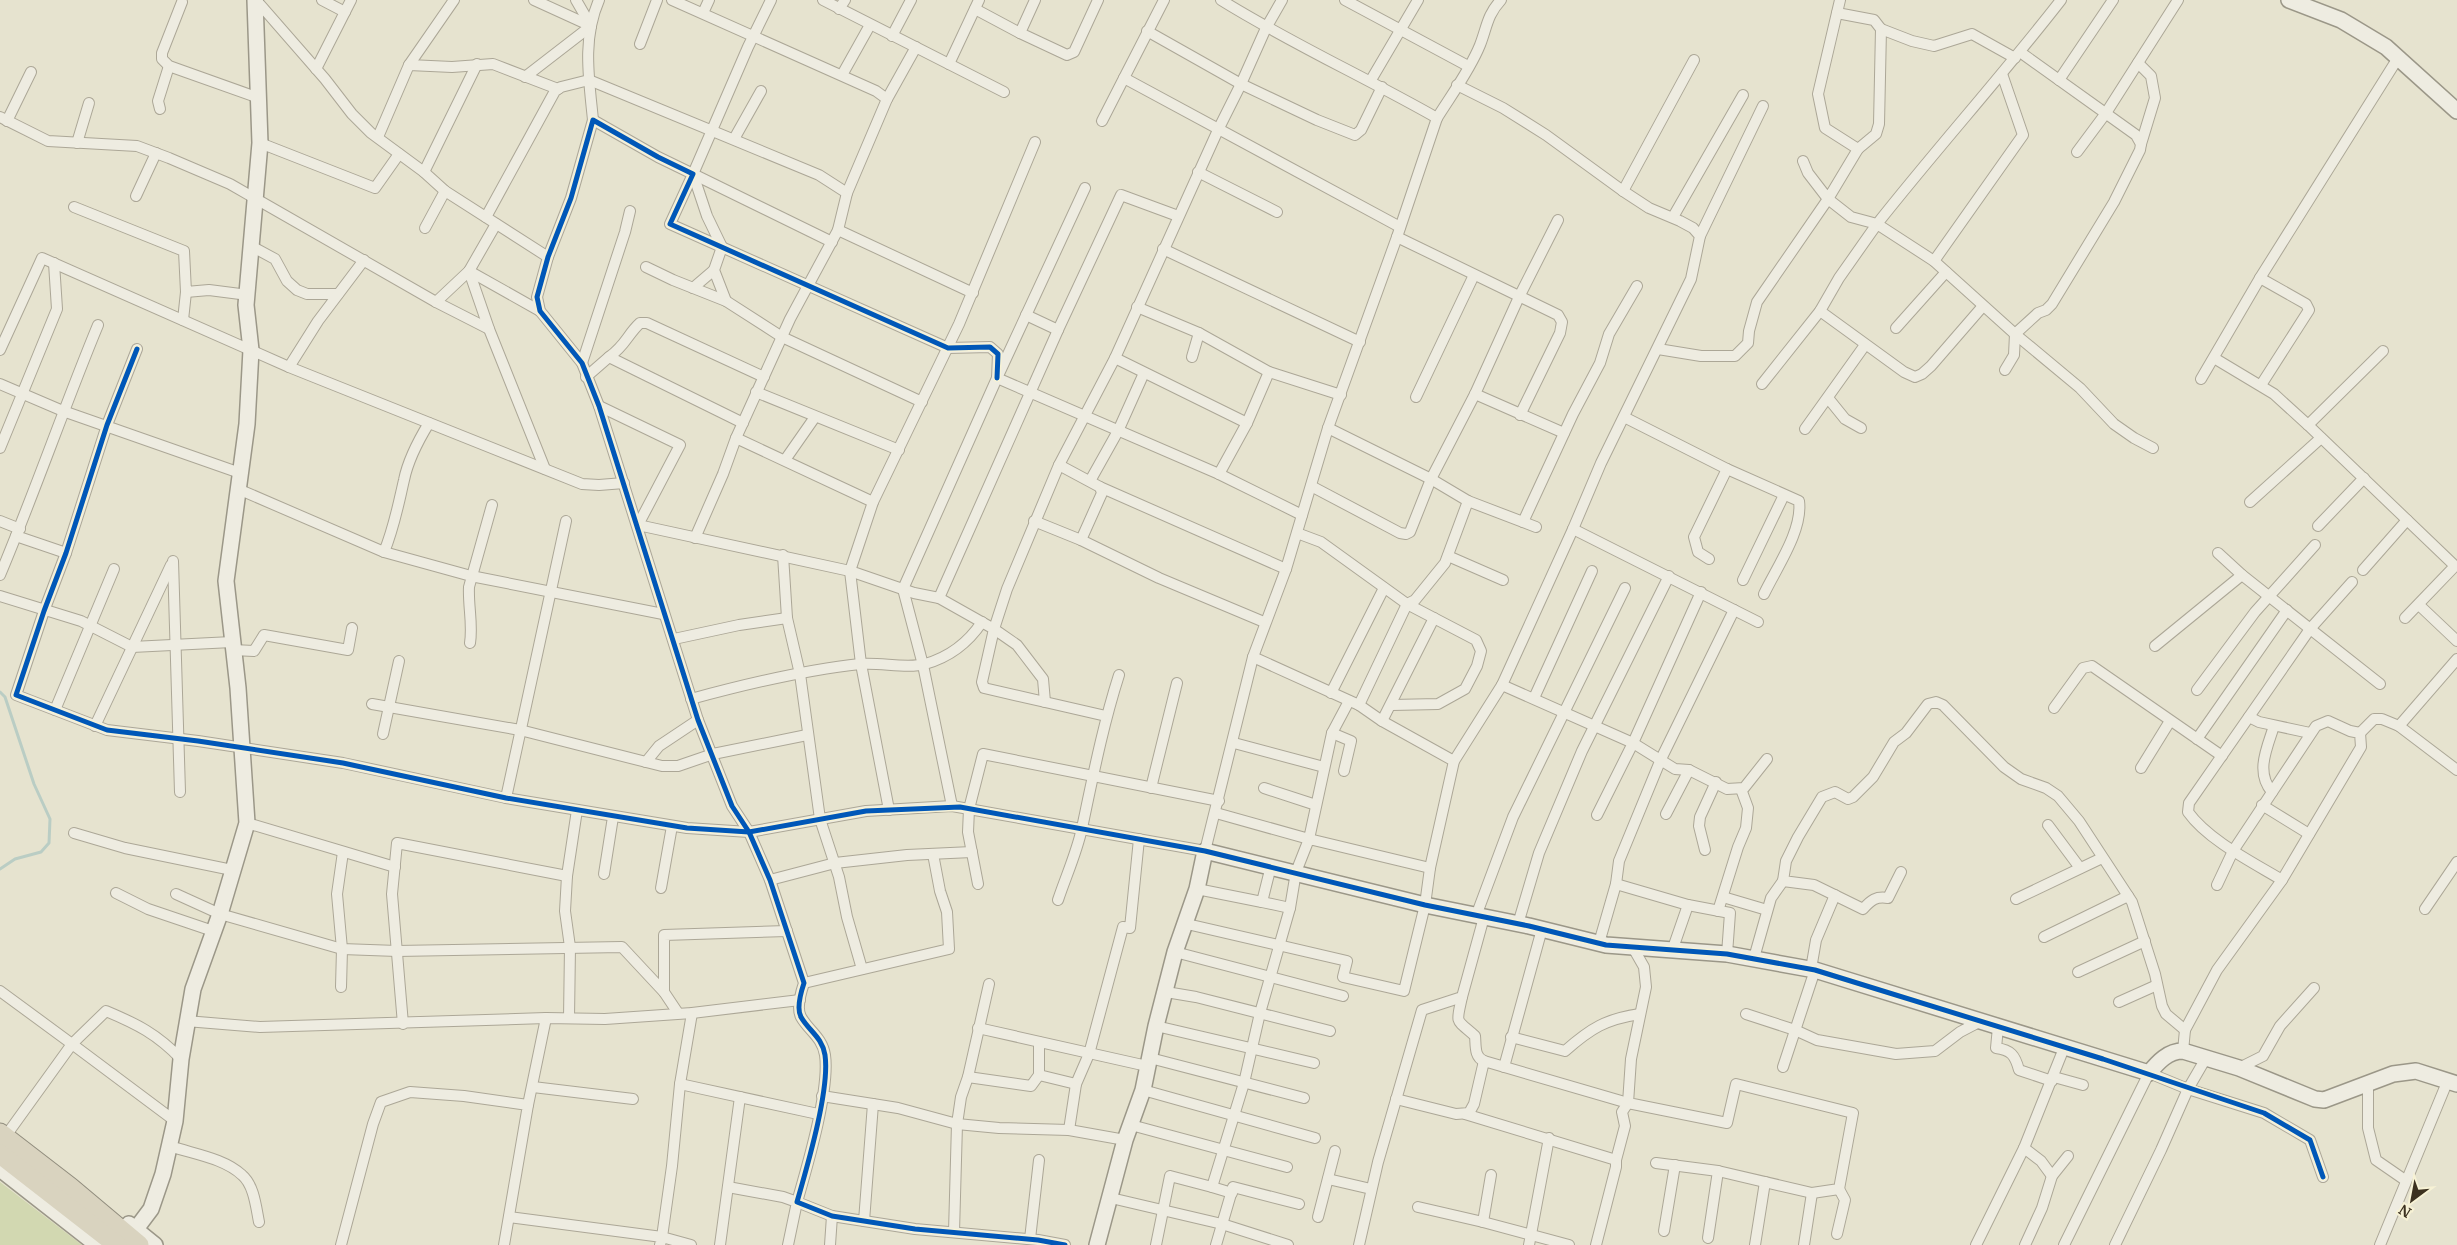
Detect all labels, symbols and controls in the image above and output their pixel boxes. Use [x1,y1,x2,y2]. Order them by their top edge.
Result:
north arrow [2387,1175,2437,1225]
text: N [2396,1200,2415,1222]

